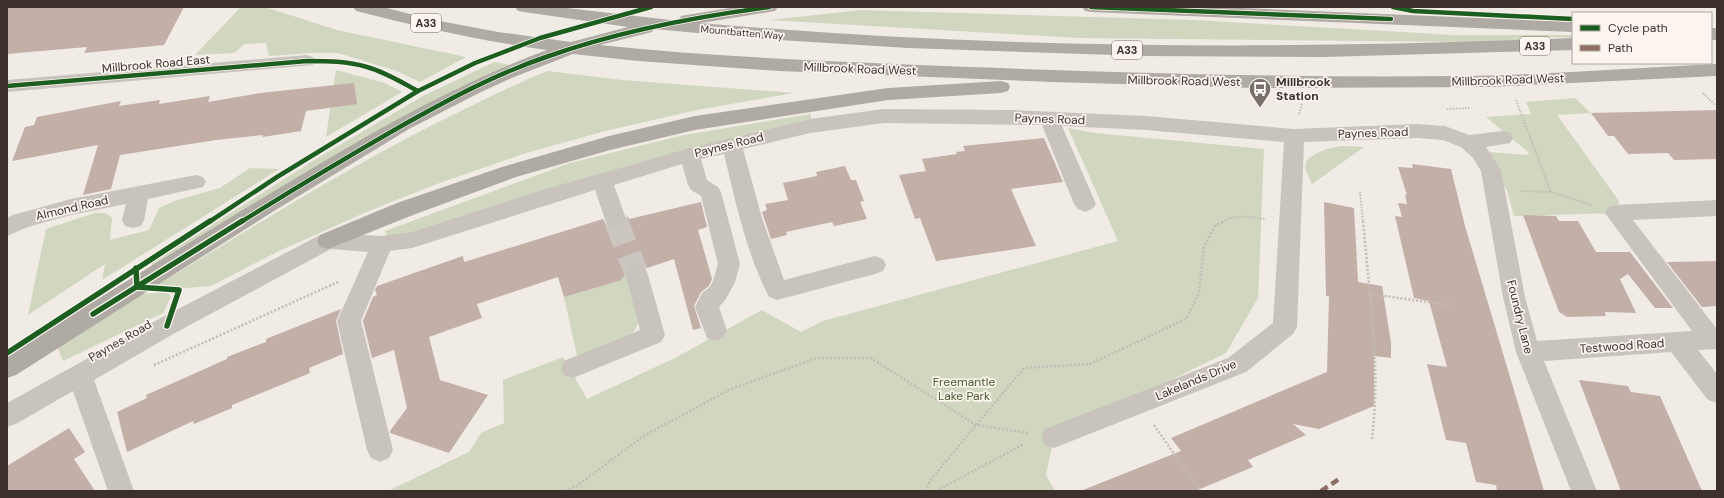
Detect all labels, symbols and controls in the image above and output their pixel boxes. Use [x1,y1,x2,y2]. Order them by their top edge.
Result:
legend [1572,12,1712,64]
road number: A33 [411,14,441,32]
text: Cycle path [1608,20,1668,36]
street label: Mountbatten Way [700,22,784,43]
road number: A33 [1520,37,1550,55]
text: Path [1608,40,1633,56]
road number: A33 [1112,41,1142,59]
street label: Millbrook Road East [101,51,211,77]
street label: Millbrook Road West [803,59,917,79]
street label: Millbrook Road West [1451,70,1565,90]
street label: Millbrook Road West [1127,72,1241,90]
place label: Millbrook Station [1276,74,1331,104]
bus stop icon: Millbrook Station [1247,76,1273,109]
street label: Paynes Road [1014,110,1086,128]
street label: Paynes Road [1337,124,1409,142]
street label: Paynes Road [693,129,765,161]
street label: Almond Road [34,192,110,224]
street label: Foundry Lane [1503,278,1537,356]
street label: Paynes Road [85,316,155,366]
street label: Testwood Road [1579,335,1665,357]
street label: Lakelands Drive [1153,356,1239,404]
park label: Freemantle Lake Park [933,374,995,404]

